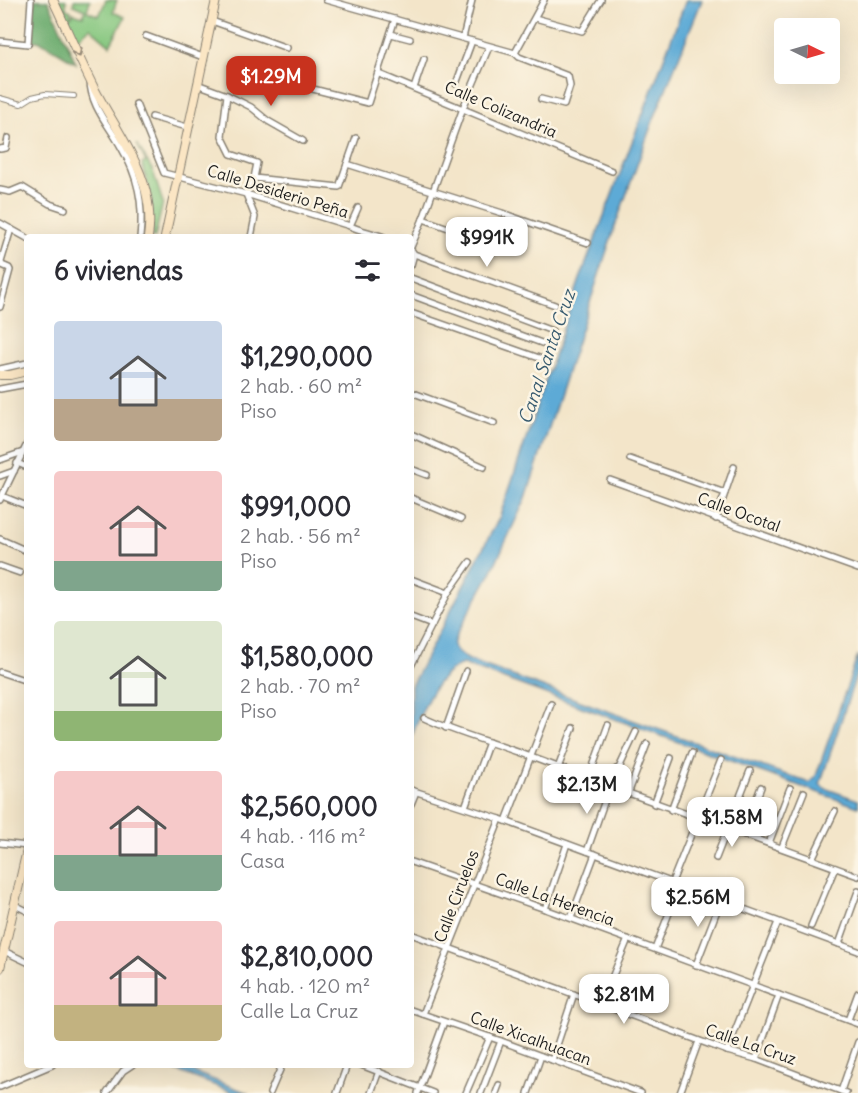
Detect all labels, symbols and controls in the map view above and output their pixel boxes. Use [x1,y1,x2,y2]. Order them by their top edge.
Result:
north arrow [774,18,840,84]
map controls [774,18,840,84]
one-way arrow [70,46,82,57]
pin: $1.29M [222,56,320,107]
text: $1.29M [240,63,302,88]
street label: Calle Colizandria [442,76,560,142]
street label: Calle Desiderio Peña [205,160,351,222]
pin: $991K [445,217,529,268]
text: $991K [460,224,514,249]
text: 6 viviendas [54,254,183,287]
icon: filters [351,254,384,287]
water label: Canal Santa Cruz [513,284,581,427]
text: $1,290,000 [240,340,373,373]
icon: home [102,345,174,417]
text: 2 hab. · 60 m² [240,373,362,398]
text: Piso [240,398,277,423]
street label: Calle Ocotal [695,488,783,536]
text: $991,000 [240,490,351,523]
icon: home [102,495,174,567]
text: 2 hab. · 56 m² [240,523,361,548]
text: Piso [240,548,277,573]
text: $1,580,000 [240,640,374,673]
icon: home [102,645,174,717]
text: 2 hab. · 70 m² [240,673,361,698]
text: Piso [240,698,277,723]
pin: $2.13M [538,764,636,815]
text: $2.13M [557,771,617,796]
text: $2,560,000 [240,790,378,823]
icon: home [102,795,174,867]
pin: $1.58M [683,797,781,848]
text: $1.58M [701,804,763,829]
text: 4 hab. · 116 m² [240,823,366,848]
street label: Calle Ciruelos [429,847,483,945]
text: Casa [240,848,285,873]
street label: Calle La Herencia [493,868,617,930]
pin: $2.56M [649,877,747,928]
text: $2.56M [665,884,731,909]
text: $2,810,000 [240,940,373,973]
icon: home [102,945,174,1017]
text: 4 hab. · 120 m² [240,973,370,998]
pin: $2.81M [575,974,673,1025]
text: $2.81M [593,981,655,1006]
text: Calle La Cruz [240,998,358,1023]
street label: Calle Xicalhuacan [468,1007,594,1069]
street label: Calle La Cruz [703,1019,799,1069]

